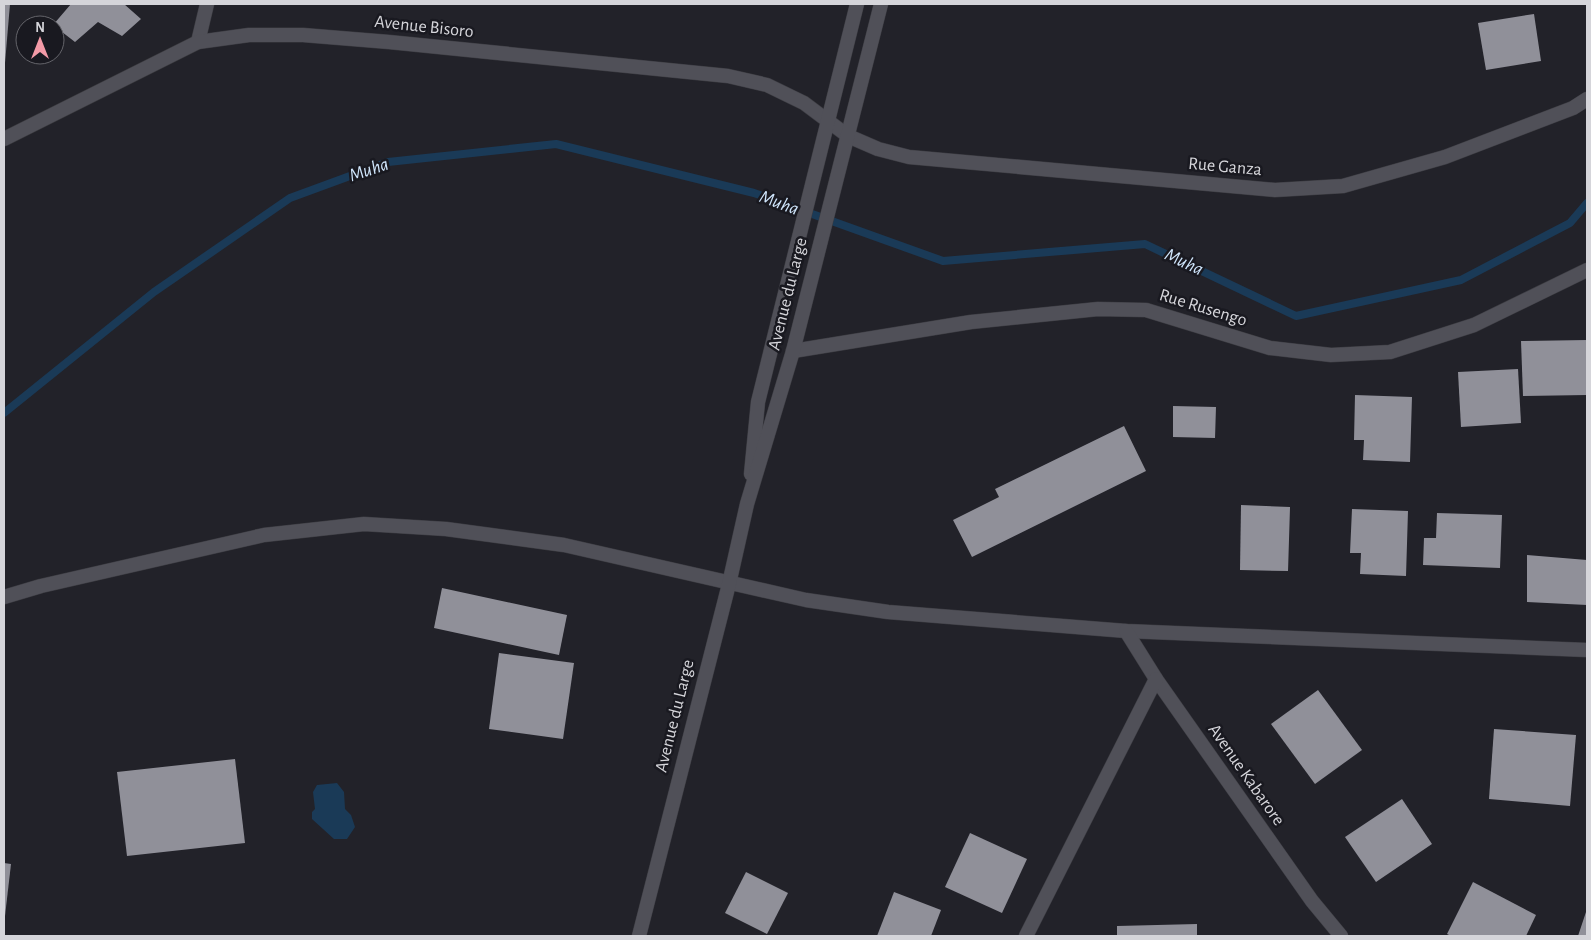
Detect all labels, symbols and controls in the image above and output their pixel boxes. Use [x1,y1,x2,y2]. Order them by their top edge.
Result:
street label: Avenue Bisoro [374,13,475,41]
north arrow [15,15,65,65]
text: N [35,21,45,35]
water label: Muha [347,155,391,185]
street label: Rue Ganza [1187,155,1263,179]
water label: Muha [757,187,801,219]
street label: Avenue du Large [765,236,811,352]
water label: Muha [1162,245,1206,279]
street label: Rue Rusengo [1157,286,1249,330]
street label: Avenue du Large [652,658,698,774]
street label: Avenue Kabarore [1204,721,1288,829]

